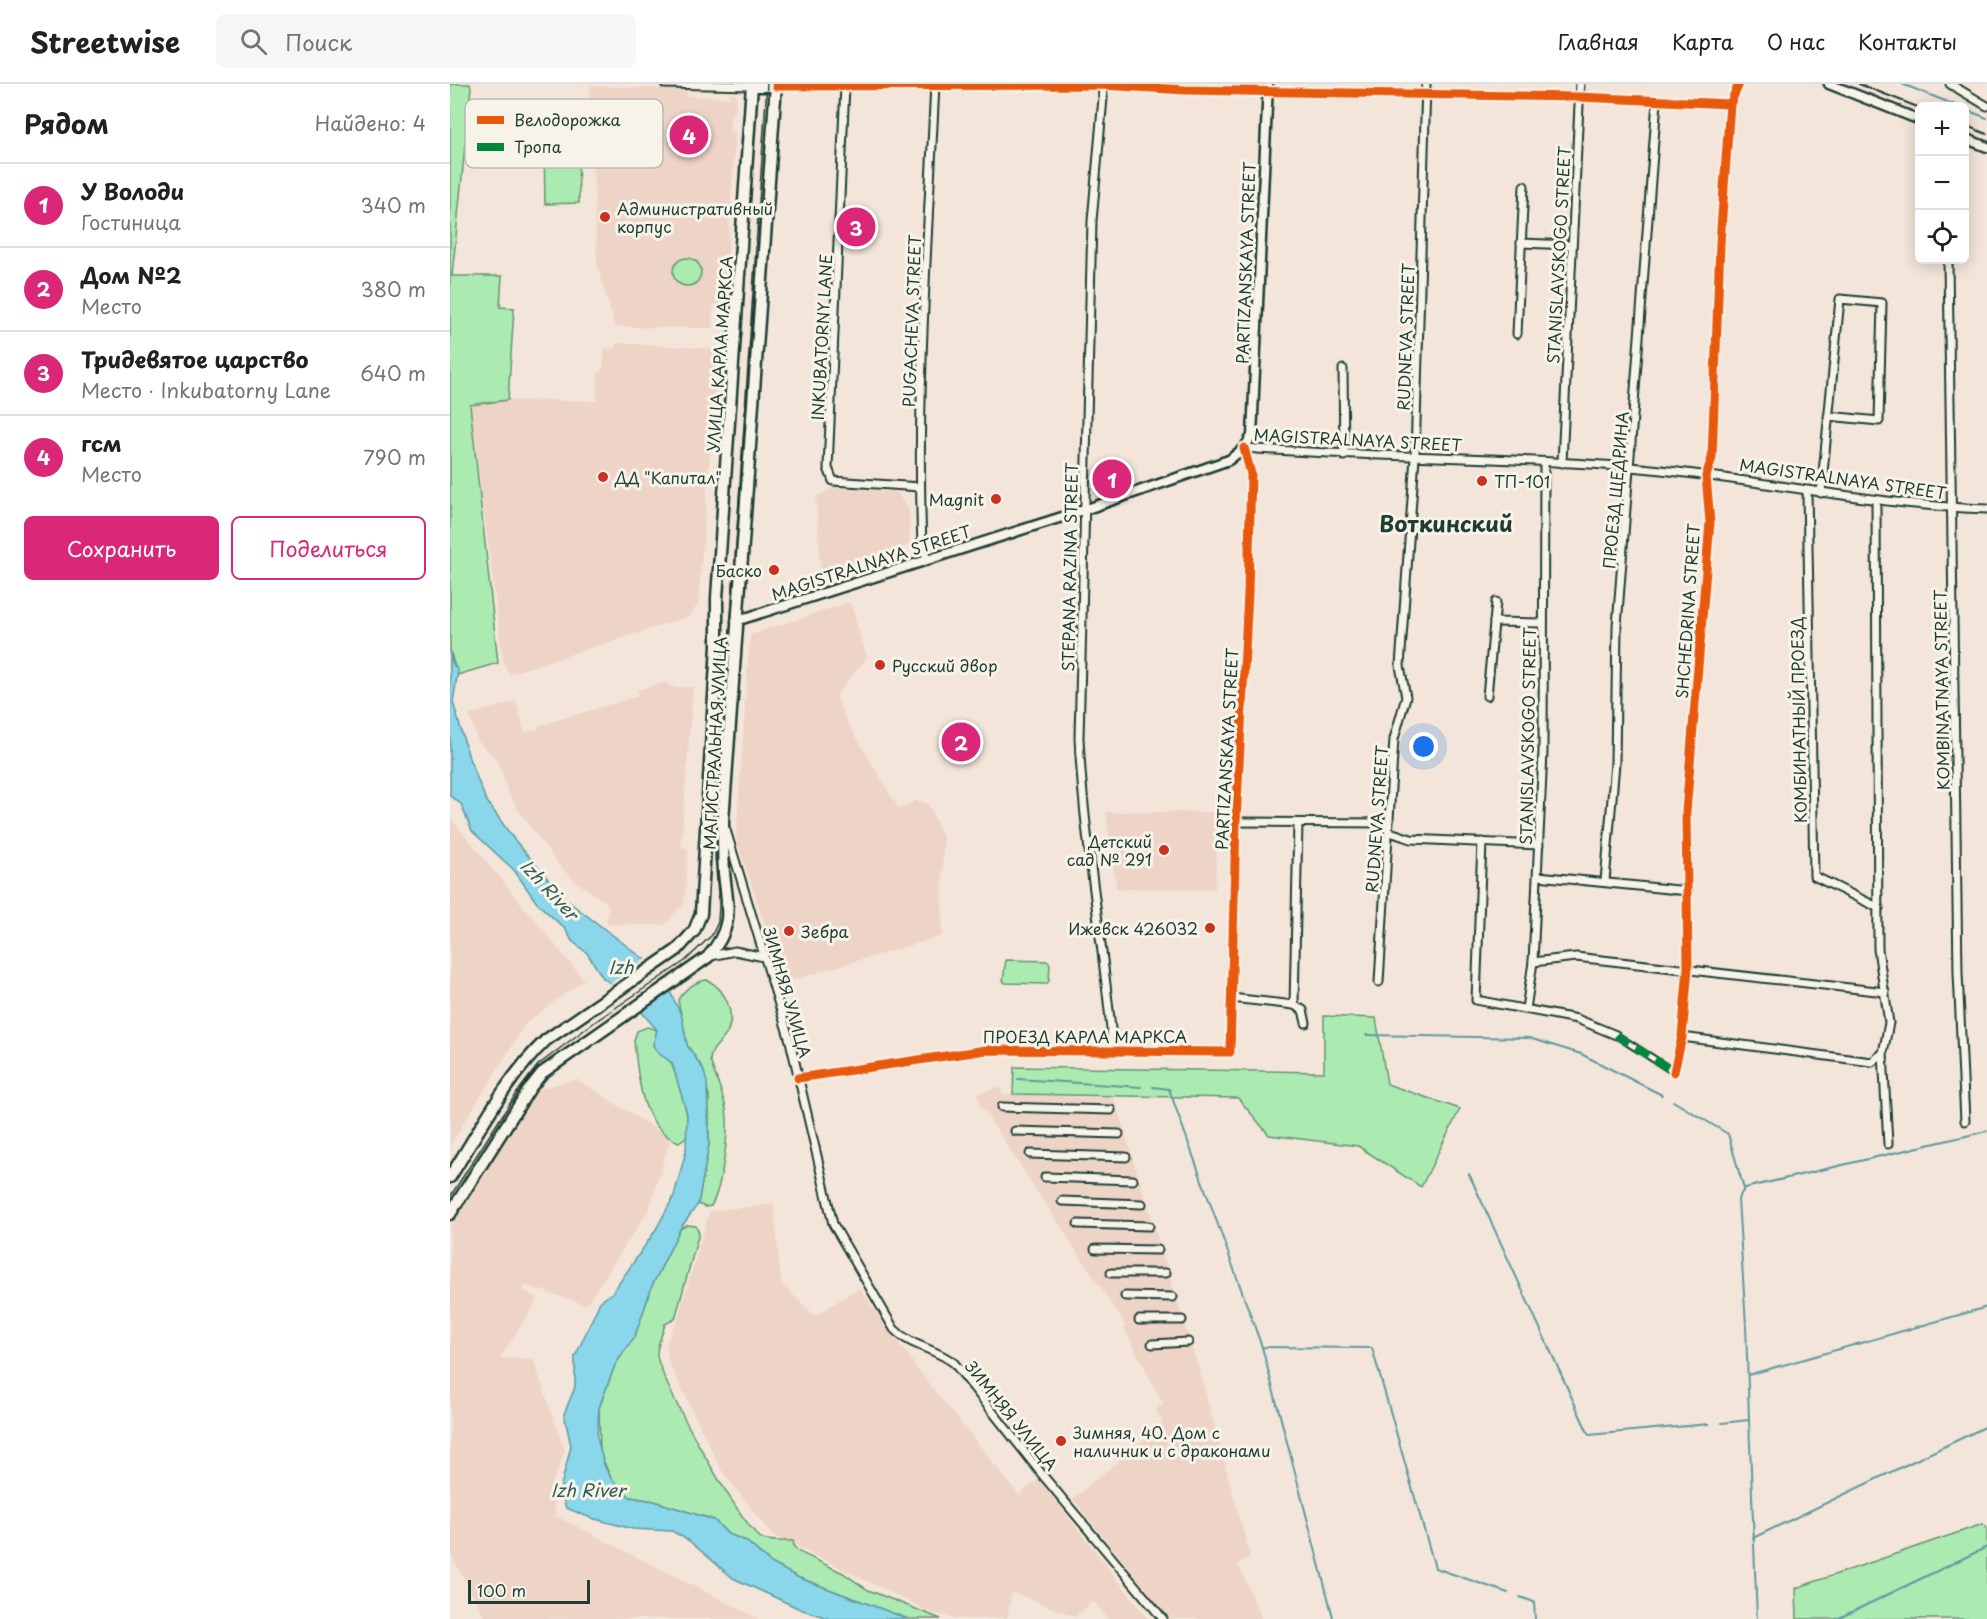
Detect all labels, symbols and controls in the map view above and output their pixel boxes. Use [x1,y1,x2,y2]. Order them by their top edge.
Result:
search box [216,14,636,68]
text: Streetwise [30,20,180,63]
icon: search [237,25,270,58]
text: Поиск [285,25,352,58]
text: Главная [1558,25,1639,57]
text: Карта [1672,25,1734,57]
text: О нас [1767,25,1825,57]
text: Контакты [1858,25,1957,57]
legend [465,99,663,168]
map controls [1915,102,1969,264]
button: + [1915,102,1969,156]
text: Рядом [24,104,109,143]
text: Велодорожка [514,107,621,131]
text: Найдено: 4 [315,108,426,138]
pin: 4 [670,112,708,158]
text: Тропа [514,134,562,158]
street label: STANISLAVSKOGO STREET [1540,145,1576,365]
button: − [1915,156,1969,210]
street label: PARTIZANSKAYA STREET [1229,161,1261,365]
text: У Володи [81,174,184,207]
text: 1 [39,190,48,220]
text: 340 m [361,190,426,220]
place label: Административный корпус [617,196,773,238]
pin: 3 [836,204,876,250]
text: Гостиница [81,207,181,237]
marker: Административный корпус [598,210,612,224]
button: locate [1915,210,1969,264]
street label: PUGACHEVA STREET [896,234,926,408]
street label: INKUBATORNY LANE [805,253,837,421]
street label: УЛИЦА КАРЛА МАРКСА [700,255,738,453]
text: Дом №2 [81,258,182,291]
street label: RUDNEVA STREET [1390,263,1420,411]
text: 2 [36,274,51,304]
text: 380 m [360,274,426,304]
text: Место [81,291,142,321]
text: Тридевятое царство [81,342,309,375]
text: 3 [37,358,50,388]
text: 640 m [360,358,426,388]
text: Место · Inkubatorny Lane [81,375,331,405]
street label: ПРОЕЗД ЩЕДРИНА [1596,410,1634,570]
street label: MAGISTRALNAYA STREET [1253,422,1463,456]
text: гсм [81,426,122,459]
text: 4 [37,442,50,472]
text: 790 m [363,442,426,472]
street label: MAGISTRALNAYA STREET [1738,452,1948,504]
pin: 1 [1092,456,1132,502]
text: Место [81,459,142,489]
street label: STEPANA RAZINA STREET [1055,462,1083,672]
place label: ДД "Капитал" [614,465,722,489]
place label: ТП-101 [1494,469,1550,493]
marker: ДД "Капитал" [596,470,610,484]
marker: ТП-101 [1475,474,1489,488]
place label: Magnit [929,487,984,511]
marker: Magnit [989,492,1003,506]
district label: Воткинский [1379,506,1513,539]
button: Сохранить [24,516,219,580]
button: Поделиться [231,516,426,580]
street label: MAGISTRALNAYA STREET [768,518,974,606]
street label: SHCHEDRINA STREET [1669,523,1705,699]
place label: Баско [716,558,762,582]
marker: Баско [767,563,781,577]
street label: KOMBINATNAYA STREET [1927,589,1955,791]
street label: КОМБИНАТНЫЙ ПРОЕЗД [1784,617,1812,823]
street label: STANISLAVSKOGO STREET [1513,627,1541,845]
street label: МАГИСТРАЛЬНАЯ УЛИЦА [696,636,732,850]
street label: PARTIZANSKAYA STREET [1209,647,1243,851]
place label: Русский двор [892,653,998,677]
marker: Русский двор [873,658,887,672]
pin: 2 [942,720,980,764]
your location [1409,732,1438,761]
street label: RUDNEVA STREET [1359,744,1393,894]
place label: Детский сад № 291 [1067,829,1152,871]
marker: Детский сад № 291 [1157,843,1171,857]
water label: Izh River [515,853,587,928]
place label: Ижевск 426032 [1068,916,1198,940]
place label: Зебра [801,919,849,943]
marker: Ижевск 426032 [1203,921,1217,935]
street label: ЗИМНЯЯ УЛИЦА [758,923,818,1060]
marker: Зебра [782,924,796,938]
water label: Izh [609,953,634,980]
street label: ПРОЕЗД КАРЛА МАРКСА [983,1024,1187,1048]
street label: ЗИМНЯЯ УЛИЦА [959,1354,1064,1475]
place label: Зимняя, 40. Дом с наличник и с драконами [1073,1420,1271,1462]
marker: Зимняя, 40. Дом с наличник и с драконами [1054,1434,1068,1448]
water label: Izh River [551,1476,628,1503]
scale bar [468,1577,590,1604]
text: 100 m [477,1578,526,1602]

